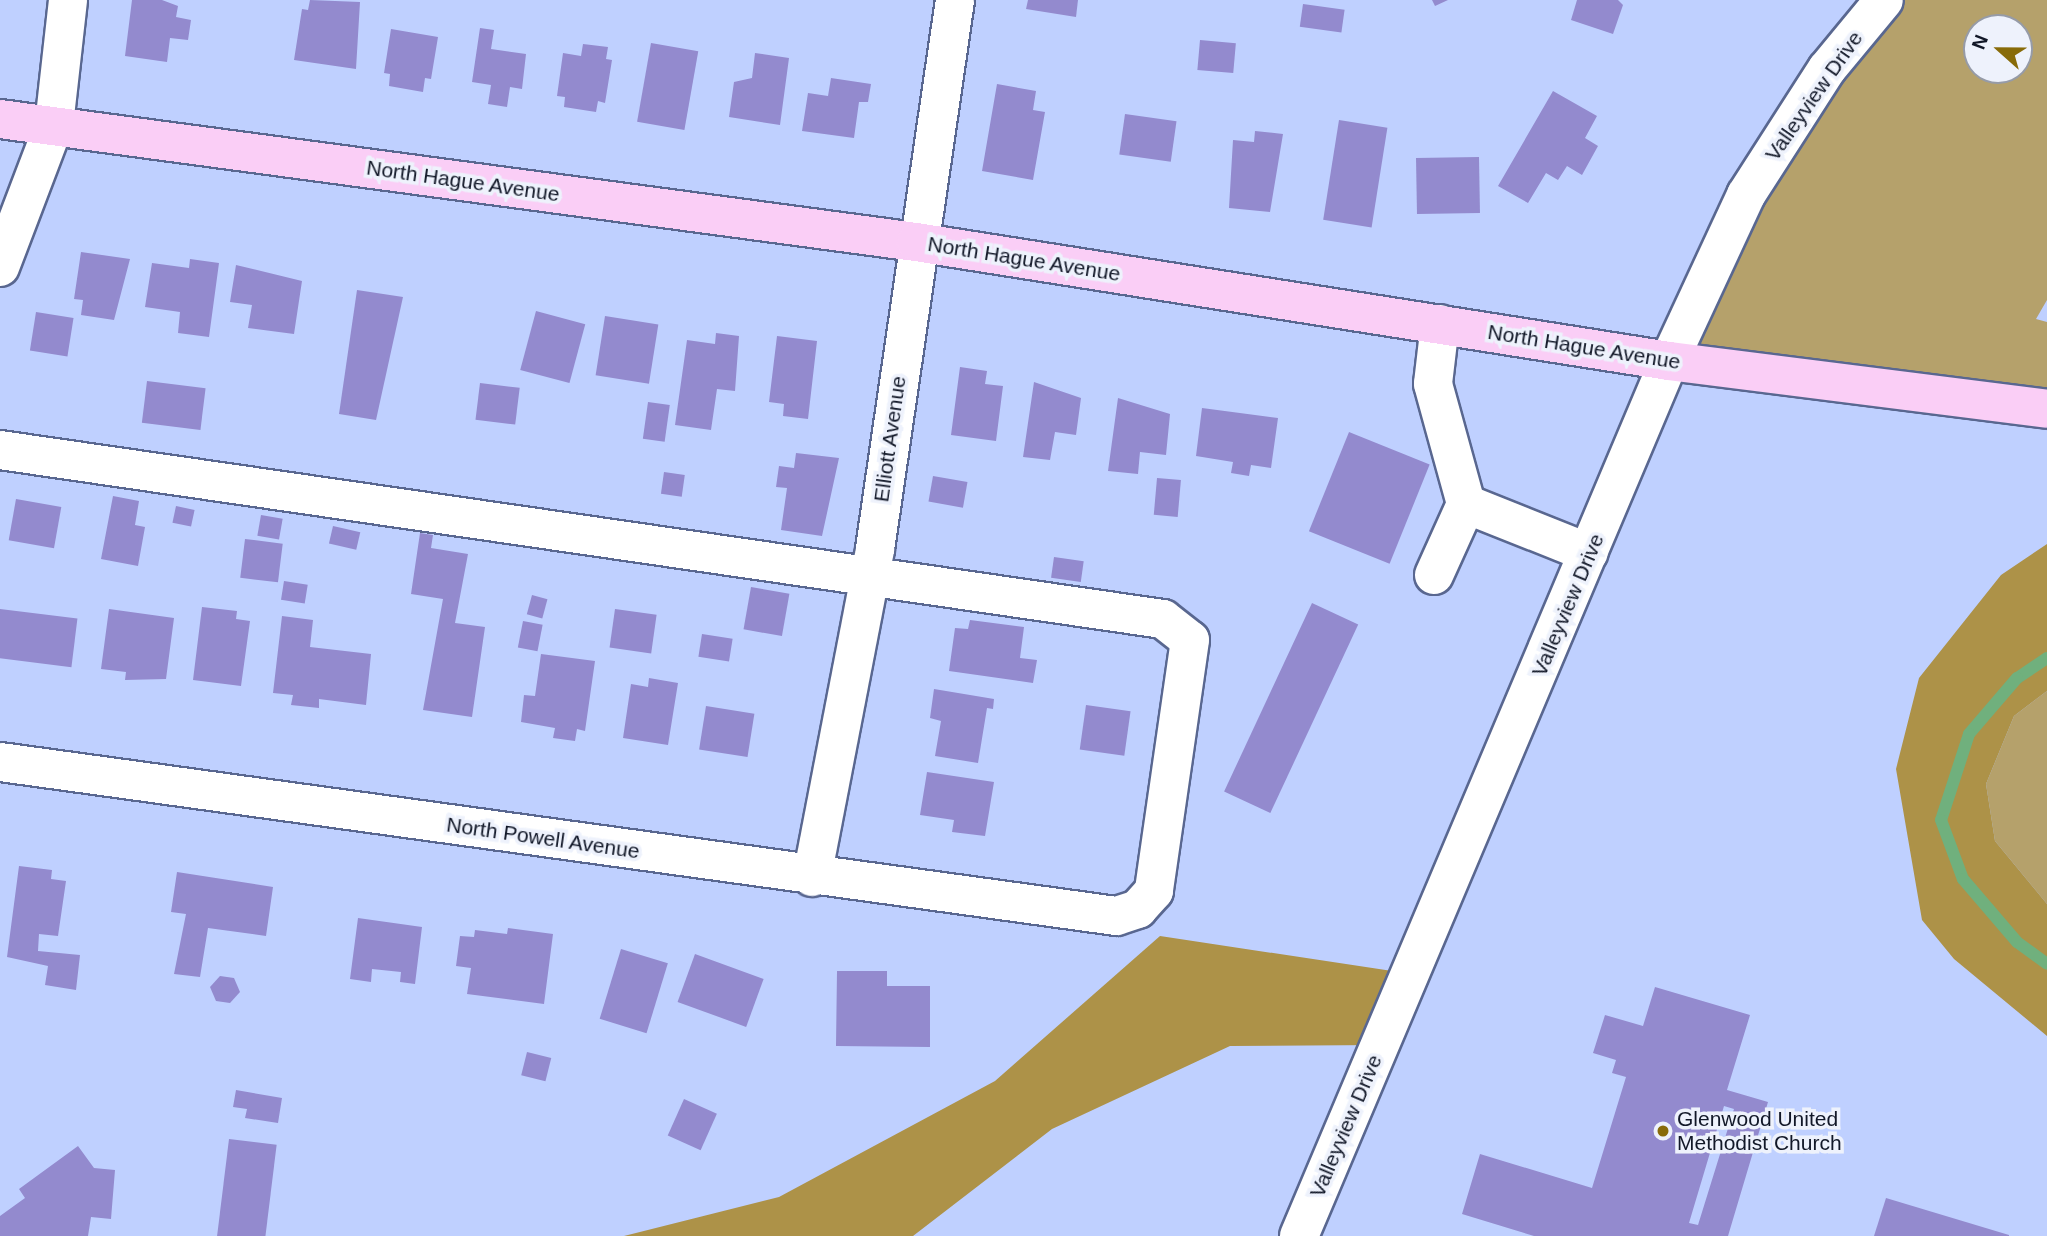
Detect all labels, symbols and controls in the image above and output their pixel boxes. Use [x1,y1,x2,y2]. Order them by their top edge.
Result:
north arrow [1963,14,2033,84]
street label: Valleyview Drive [1760,26,1868,166]
text: N [1968,32,1992,52]
street label: North Hague Avenue [364,155,562,207]
street label: North Hague Avenue [925,231,1123,287]
street label: North Hague Avenue [1485,319,1683,375]
street label: Elliott Avenue [869,374,911,504]
street label: Valleyview Drive [1527,530,1609,680]
street label: North Powell Avenue [444,812,642,864]
street label: Valleyview Drive [1305,1051,1387,1201]
place label: Glenwood United Methodist Church [1677,1106,1842,1156]
marker: Glenwood United Methodist Church [1655,1123,1671,1139]

